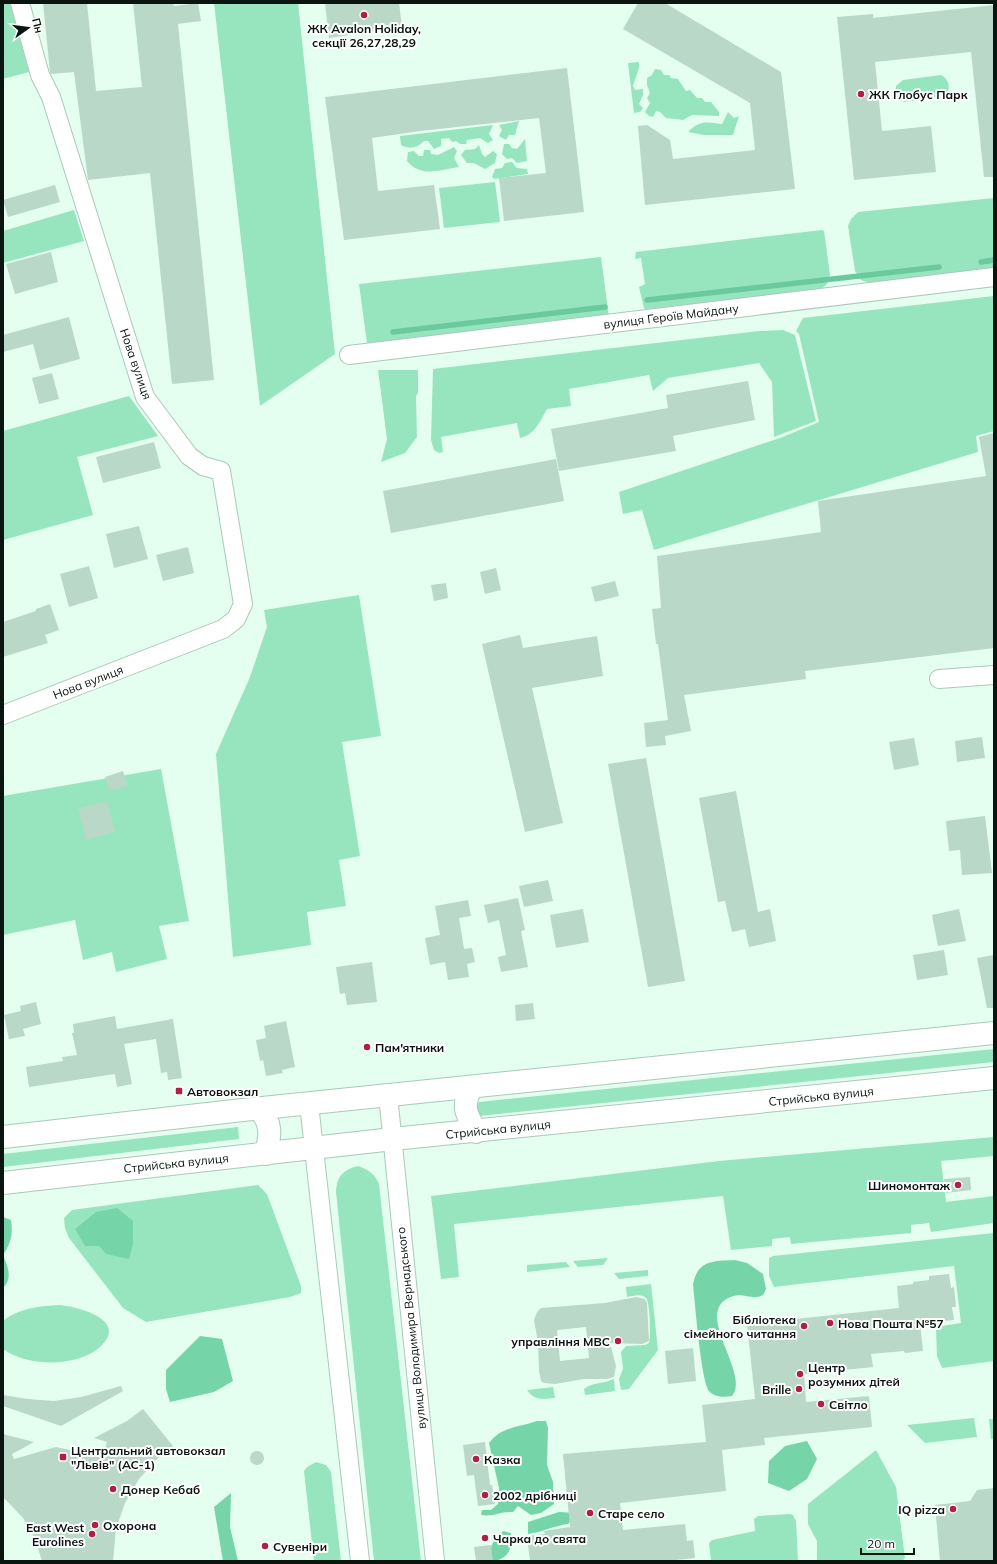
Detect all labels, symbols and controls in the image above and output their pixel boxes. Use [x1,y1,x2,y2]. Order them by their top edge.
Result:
north arrow [8,8,48,48]
marker: ЖК Avalon Holiday, секції 26,27,28,29 [359,10,369,20]
text: Пн [29,16,46,35]
place label: ЖК Avalon Holiday, секції 26,27,28,29 [307,21,421,50]
place label: ЖК Глобус Парк [869,87,968,102]
marker: ЖК Глобус Парк [856,89,866,99]
street label: вулиця Героїв Майдану [603,300,740,332]
street label: Нова вулиця [117,326,155,402]
street label: Нова вулиця [51,662,125,702]
place label: Пам'ятники [375,1040,444,1055]
marker: Пам'ятники [362,1042,372,1052]
street label: Стрийська вулиця [768,1083,874,1109]
place label: Автовокзал [187,1084,258,1099]
marker: Автовокзал [174,1086,184,1096]
street label: Стрийська вулиця [445,1116,551,1142]
street label: Стрийська вулиця [123,1150,229,1176]
place label: Шиномонтаж [868,1178,951,1193]
marker: Шиномонтаж [953,1180,963,1190]
street label: вулиця Володимира Вернадського [393,1226,429,1430]
place label: Бібліотека сімейного читання [684,1312,796,1341]
place label: Нова Пошта №57 [838,1316,944,1331]
marker: Нова Пошта №57 [825,1318,835,1328]
marker: Бібліотека сімейного читання [799,1321,809,1331]
place label: управління МВС [511,1334,610,1349]
marker: управління МВС [613,1336,623,1346]
place label: Центр розумних дітей [808,1360,900,1389]
marker: Центр розумних дітей [795,1369,805,1379]
place label: Brille [762,1382,791,1397]
marker: Brille [794,1384,804,1394]
place label: Світло [829,1397,868,1412]
marker: Світло [816,1399,826,1409]
place label: Центральний автовокзал "Львів" (АС-1) [71,1443,226,1472]
marker: Центральний автовокзал "Львів" (АС-1) [58,1452,68,1462]
place label: Казка [484,1452,521,1467]
marker: Казка [471,1454,481,1464]
place label: Донер Кебаб [121,1482,200,1497]
marker: Донер Кебаб [108,1484,118,1494]
place label: 2002 дрібниці [493,1488,577,1503]
marker: 2002 дрібниці [480,1490,490,1500]
place label: IQ pizza [898,1502,945,1517]
marker: IQ pizza [948,1504,958,1514]
place label: Старе село [598,1506,665,1521]
marker: Старе село [585,1508,595,1518]
place label: Охорона [103,1518,156,1533]
place label: East West Eurolines [26,1520,84,1549]
marker: Охорона [90,1520,100,1530]
marker: East West Eurolines [87,1529,97,1539]
scale bar [861,1530,914,1556]
place label: Чарка до свята [493,1531,586,1546]
marker: Чарка до свята [480,1533,490,1543]
text: 20 m [867,1536,895,1551]
place label: Сувеніри [273,1539,327,1554]
marker: Сувеніри [260,1541,270,1551]

